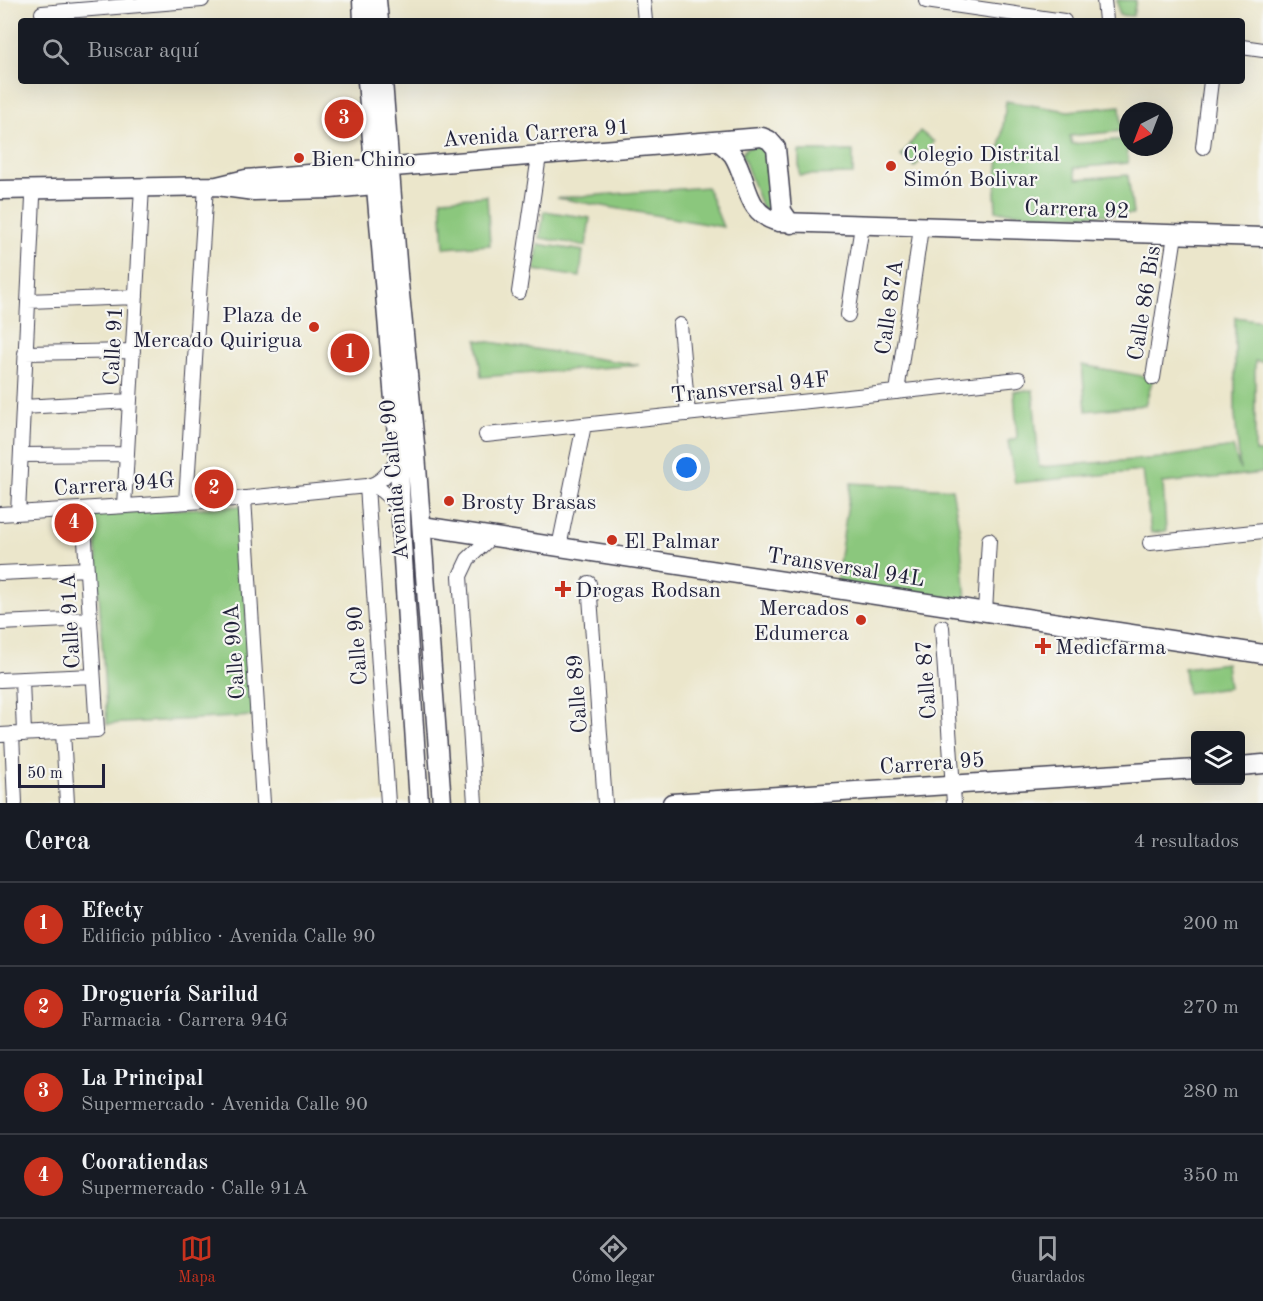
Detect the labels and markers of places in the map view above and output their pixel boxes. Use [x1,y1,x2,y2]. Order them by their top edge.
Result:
pin: 3 [324,96,364,142]
place label: Colegio Distrital Simón Bolivar [903,144,1059,191]
place label: Bien Chino [311,149,416,171]
marker: Bien Chino [292,151,306,165]
marker: Colegio Distrital Simón Bolivar [884,159,898,173]
place label: Plaza de Mercado Quirigua [133,305,302,352]
marker: Plaza de Mercado Quirigua [307,320,321,334]
pin: 1 [330,330,370,376]
pin: 2 [194,466,234,512]
place label: Brosty Brasas [461,492,596,514]
marker: Brosty Brasas [442,494,456,508]
pin: 4 [54,500,94,546]
place label: El Palmar [624,531,719,553]
marker: El Palmar [605,533,619,547]
place label: Drogas Rodsan [575,580,721,602]
marker: Drogas Rodsan [556,582,570,596]
place label: Mercados Edumerca [754,598,849,645]
marker: Mercados Edumerca [854,613,868,627]
place label: Medicfarma [1055,637,1166,659]
marker: Medicfarma [1036,639,1050,653]

